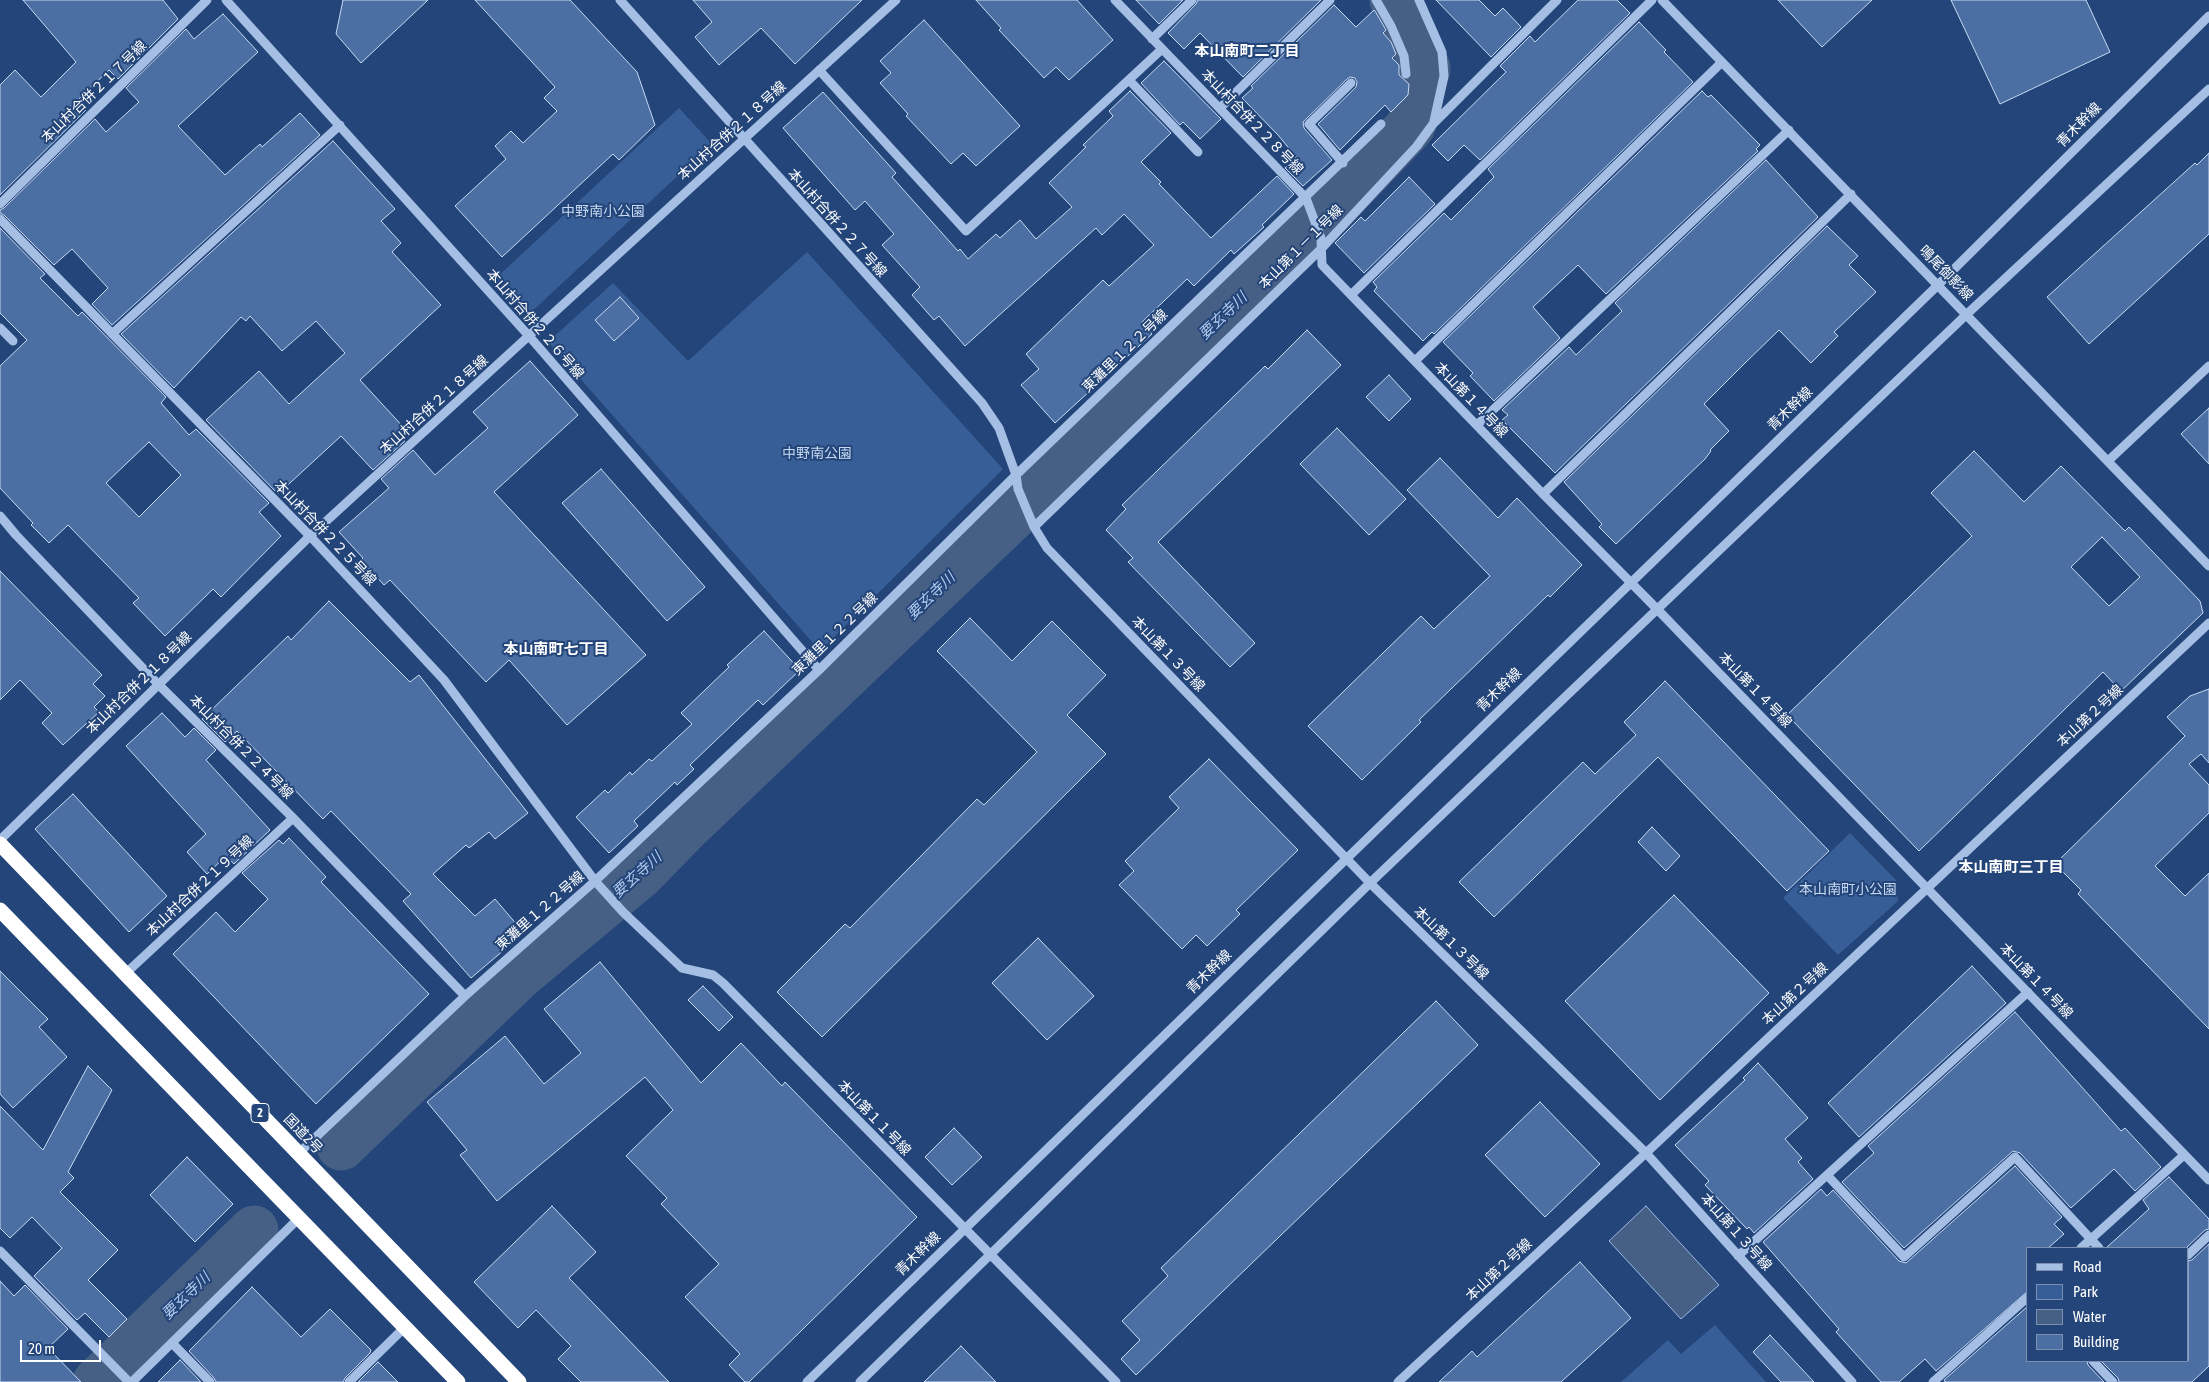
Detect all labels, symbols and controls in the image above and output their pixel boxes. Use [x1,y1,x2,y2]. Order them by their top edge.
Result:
street label: 本山村合併２１７号線 [38,37,150,147]
district label: 本山南町二丁目 [1195,42,1299,60]
street label: 本山村合併２２８号線 [1197,66,1307,178]
street label: 本山村合併２１８号線 [674,78,790,184]
street label: 青木幹線 [2053,99,2105,151]
street label: 本山村合併２２７号線 [784,165,890,281]
street label: 本山第１－１号線 [1255,201,1347,293]
park label: 中野南小公園 [561,204,645,220]
street label: 鳴尾御影線 [1916,242,1976,304]
street label: 本山村合併２２６号線 [483,266,587,382]
water label: 要玄寺川 [1195,289,1251,343]
street label: 東灘里１２２号線 [1079,306,1171,396]
street label: 本山村合併２１８号線 [376,352,492,458]
street label: 本山第１４号線 [1431,359,1511,441]
street label: 青木幹線 [1764,384,1816,434]
park label: 中野南公園 [782,446,852,462]
street label: 本山村合併２２５号線 [270,477,380,589]
water label: 要玄寺川 [903,569,959,623]
street label: 東灘里１２２号線 [789,589,881,679]
street label: 本山第１３号線 [1128,613,1208,695]
street label: 本山村合併２１８号線 [83,628,195,738]
district label: 本山南町七丁目 [504,640,608,658]
street label: 本山第１４号線 [1715,649,1795,731]
street label: 青木幹線 [1473,665,1525,715]
street label: 本山第２号線 [2054,681,2126,751]
street label: 本山村合併２２４号線 [186,692,296,802]
street label: 本山村合併２１９号線 [143,832,257,940]
water label: 要玄寺川 [609,848,665,902]
district label: 本山南町三丁目 [1959,858,2063,876]
street label: 東灘里１２２号線 [492,868,588,954]
park label: 本山南町小公園 [1799,882,1897,898]
street label: 本山第１３号線 [1410,903,1492,983]
street label: 本山第１４号線 [1996,940,2076,1022]
street label: 青木幹線 [1183,947,1235,997]
street label: 本山第２号線 [1759,959,1831,1029]
street label: 本山第１１号線 [834,1077,914,1159]
road number: 2 [251,1104,269,1122]
street label: 国道2号 [280,1111,326,1157]
street label: 本山第１３号線 [1697,1190,1775,1274]
street label: 青木幹線 [892,1229,944,1279]
street label: 本山第２号線 [1463,1235,1535,1305]
legend [2026,1247,2189,1362]
text: Road [2073,1258,2102,1275]
water label: 要玄寺川 [158,1269,214,1323]
text: Park [2073,1283,2098,1300]
text: Water [2073,1308,2106,1325]
scale bar [22,1330,104,1362]
text: Building [2073,1333,2119,1350]
text: 20 m [28,1340,55,1357]

